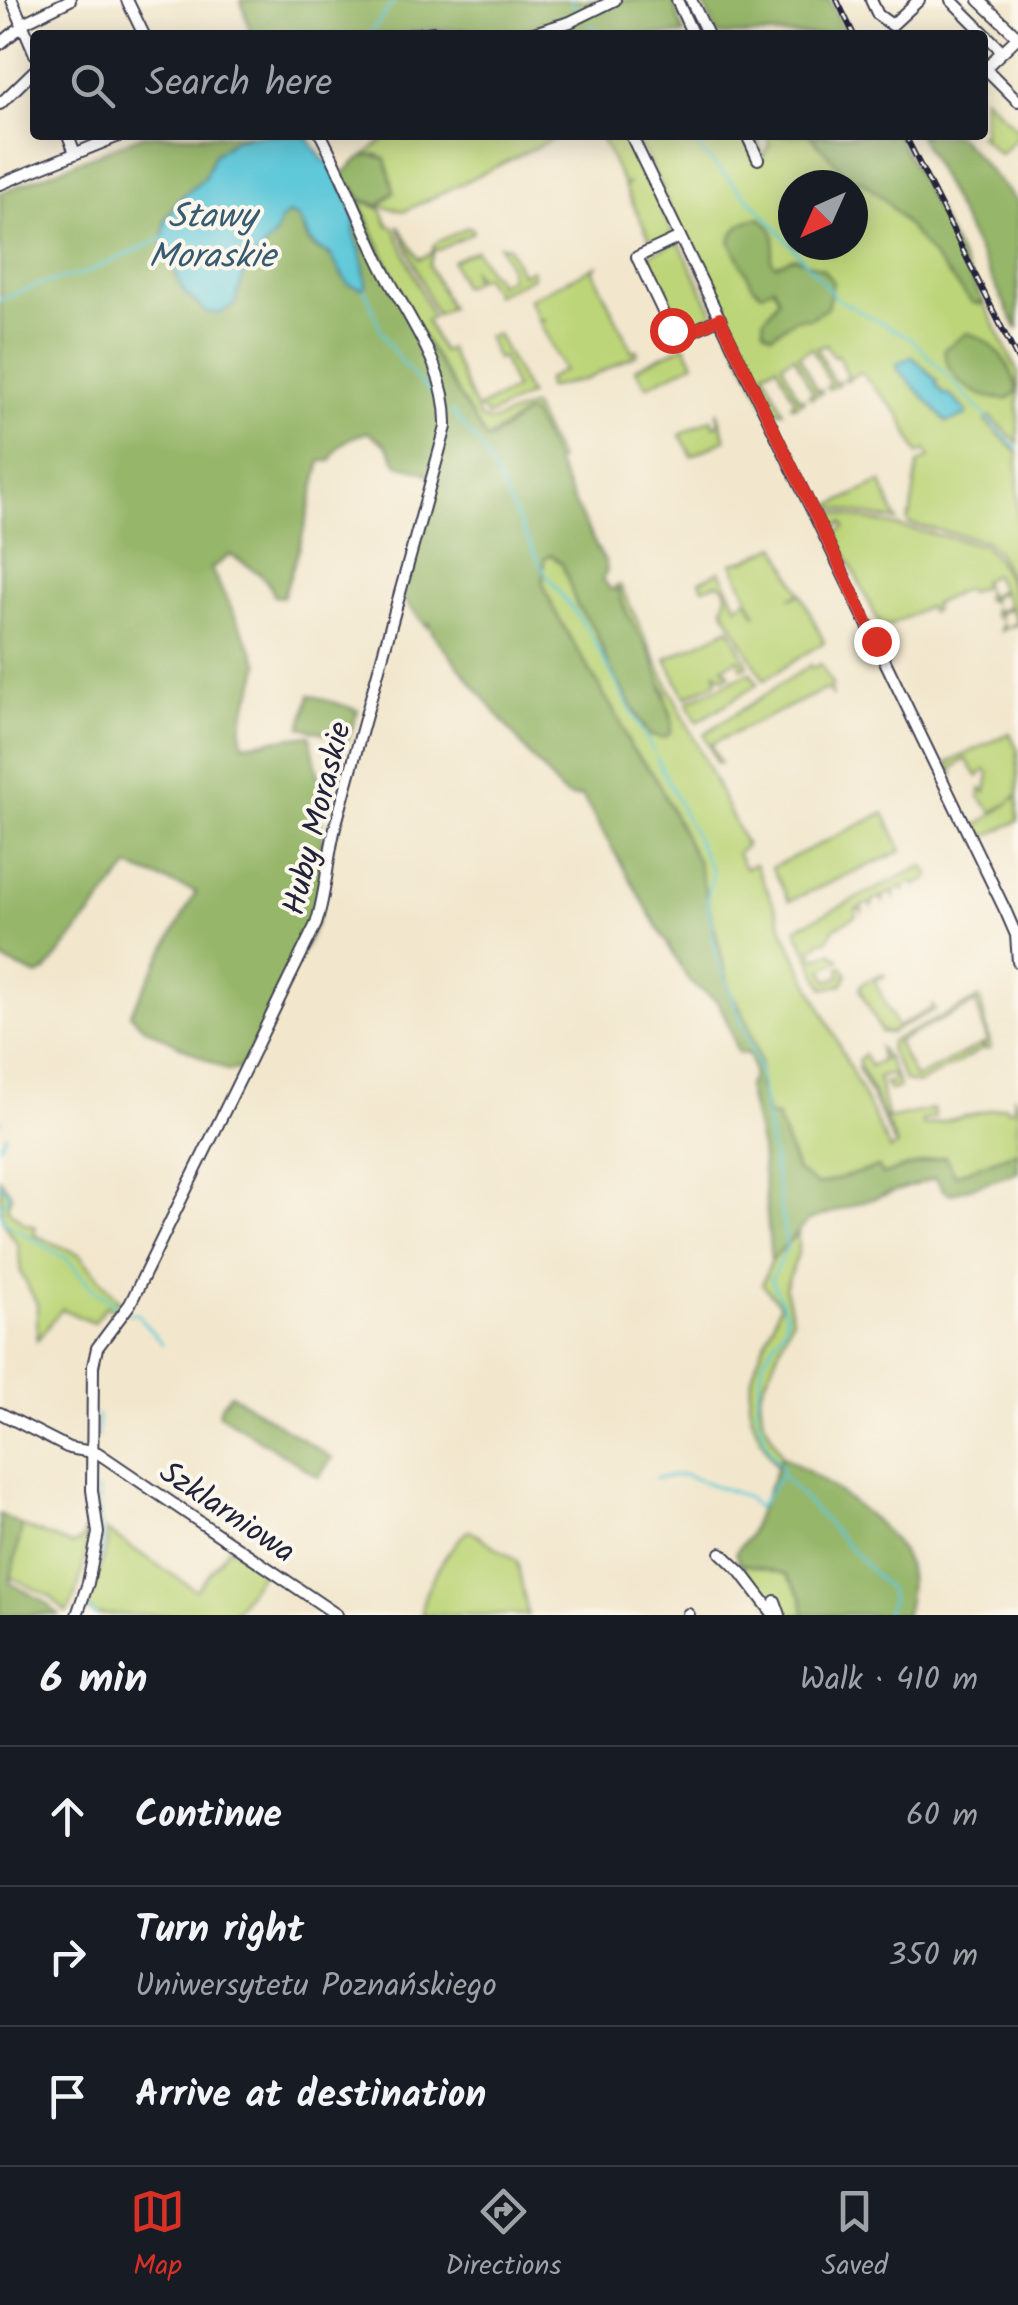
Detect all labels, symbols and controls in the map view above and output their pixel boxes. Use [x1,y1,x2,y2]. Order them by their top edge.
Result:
search box [30,30,988,140]
text: Search here [145,55,332,115]
icon: search [65,58,120,113]
north arrow [778,170,868,260]
water label: Stawy Moraskie [149,190,279,286]
route start [650,308,696,354]
route end [854,619,900,665]
street label: Huby Moraskie [270,717,367,921]
street label: Szklarniowa [148,1449,305,1578]
text: 6 min [40,1647,148,1714]
text: Walk · 410 m [800,1655,978,1706]
text: Continue [135,1786,282,1846]
icon: ahead [40,1789,95,1844]
text: 60 m [906,1791,978,1842]
text: Turn right [135,1901,304,1961]
icon: right [40,1929,95,1984]
text: 350 m [888,1931,978,1982]
text: Uniwersytetu Poznańskiego [135,1961,497,2012]
text: Arrive at destination [135,2066,486,2126]
icon: arrive [40,2069,95,2124]
tab: Map [130,2184,185,2289]
tab: Directions [445,2184,561,2289]
tab: Saved [822,2184,888,2289]

